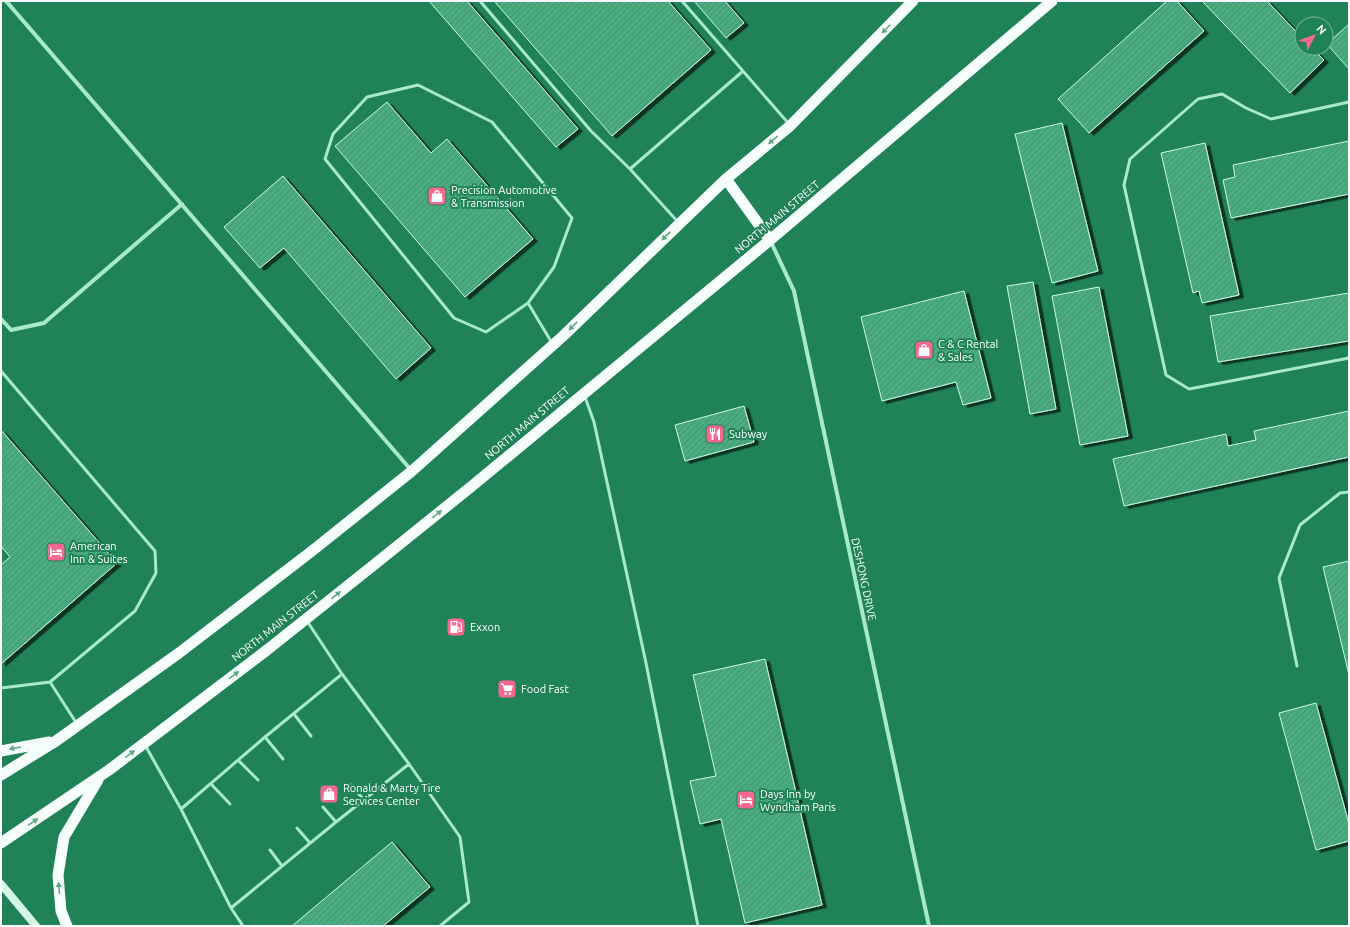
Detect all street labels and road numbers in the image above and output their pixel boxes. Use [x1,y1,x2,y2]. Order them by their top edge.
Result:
street label: NORTH MAIN STREET [732,178,822,256]
street label: NORTH MAIN STREET [482,384,572,462]
street label: DESHONG DRIVE [849,537,879,621]
street label: NORTH MAIN STREET [229,588,321,664]

